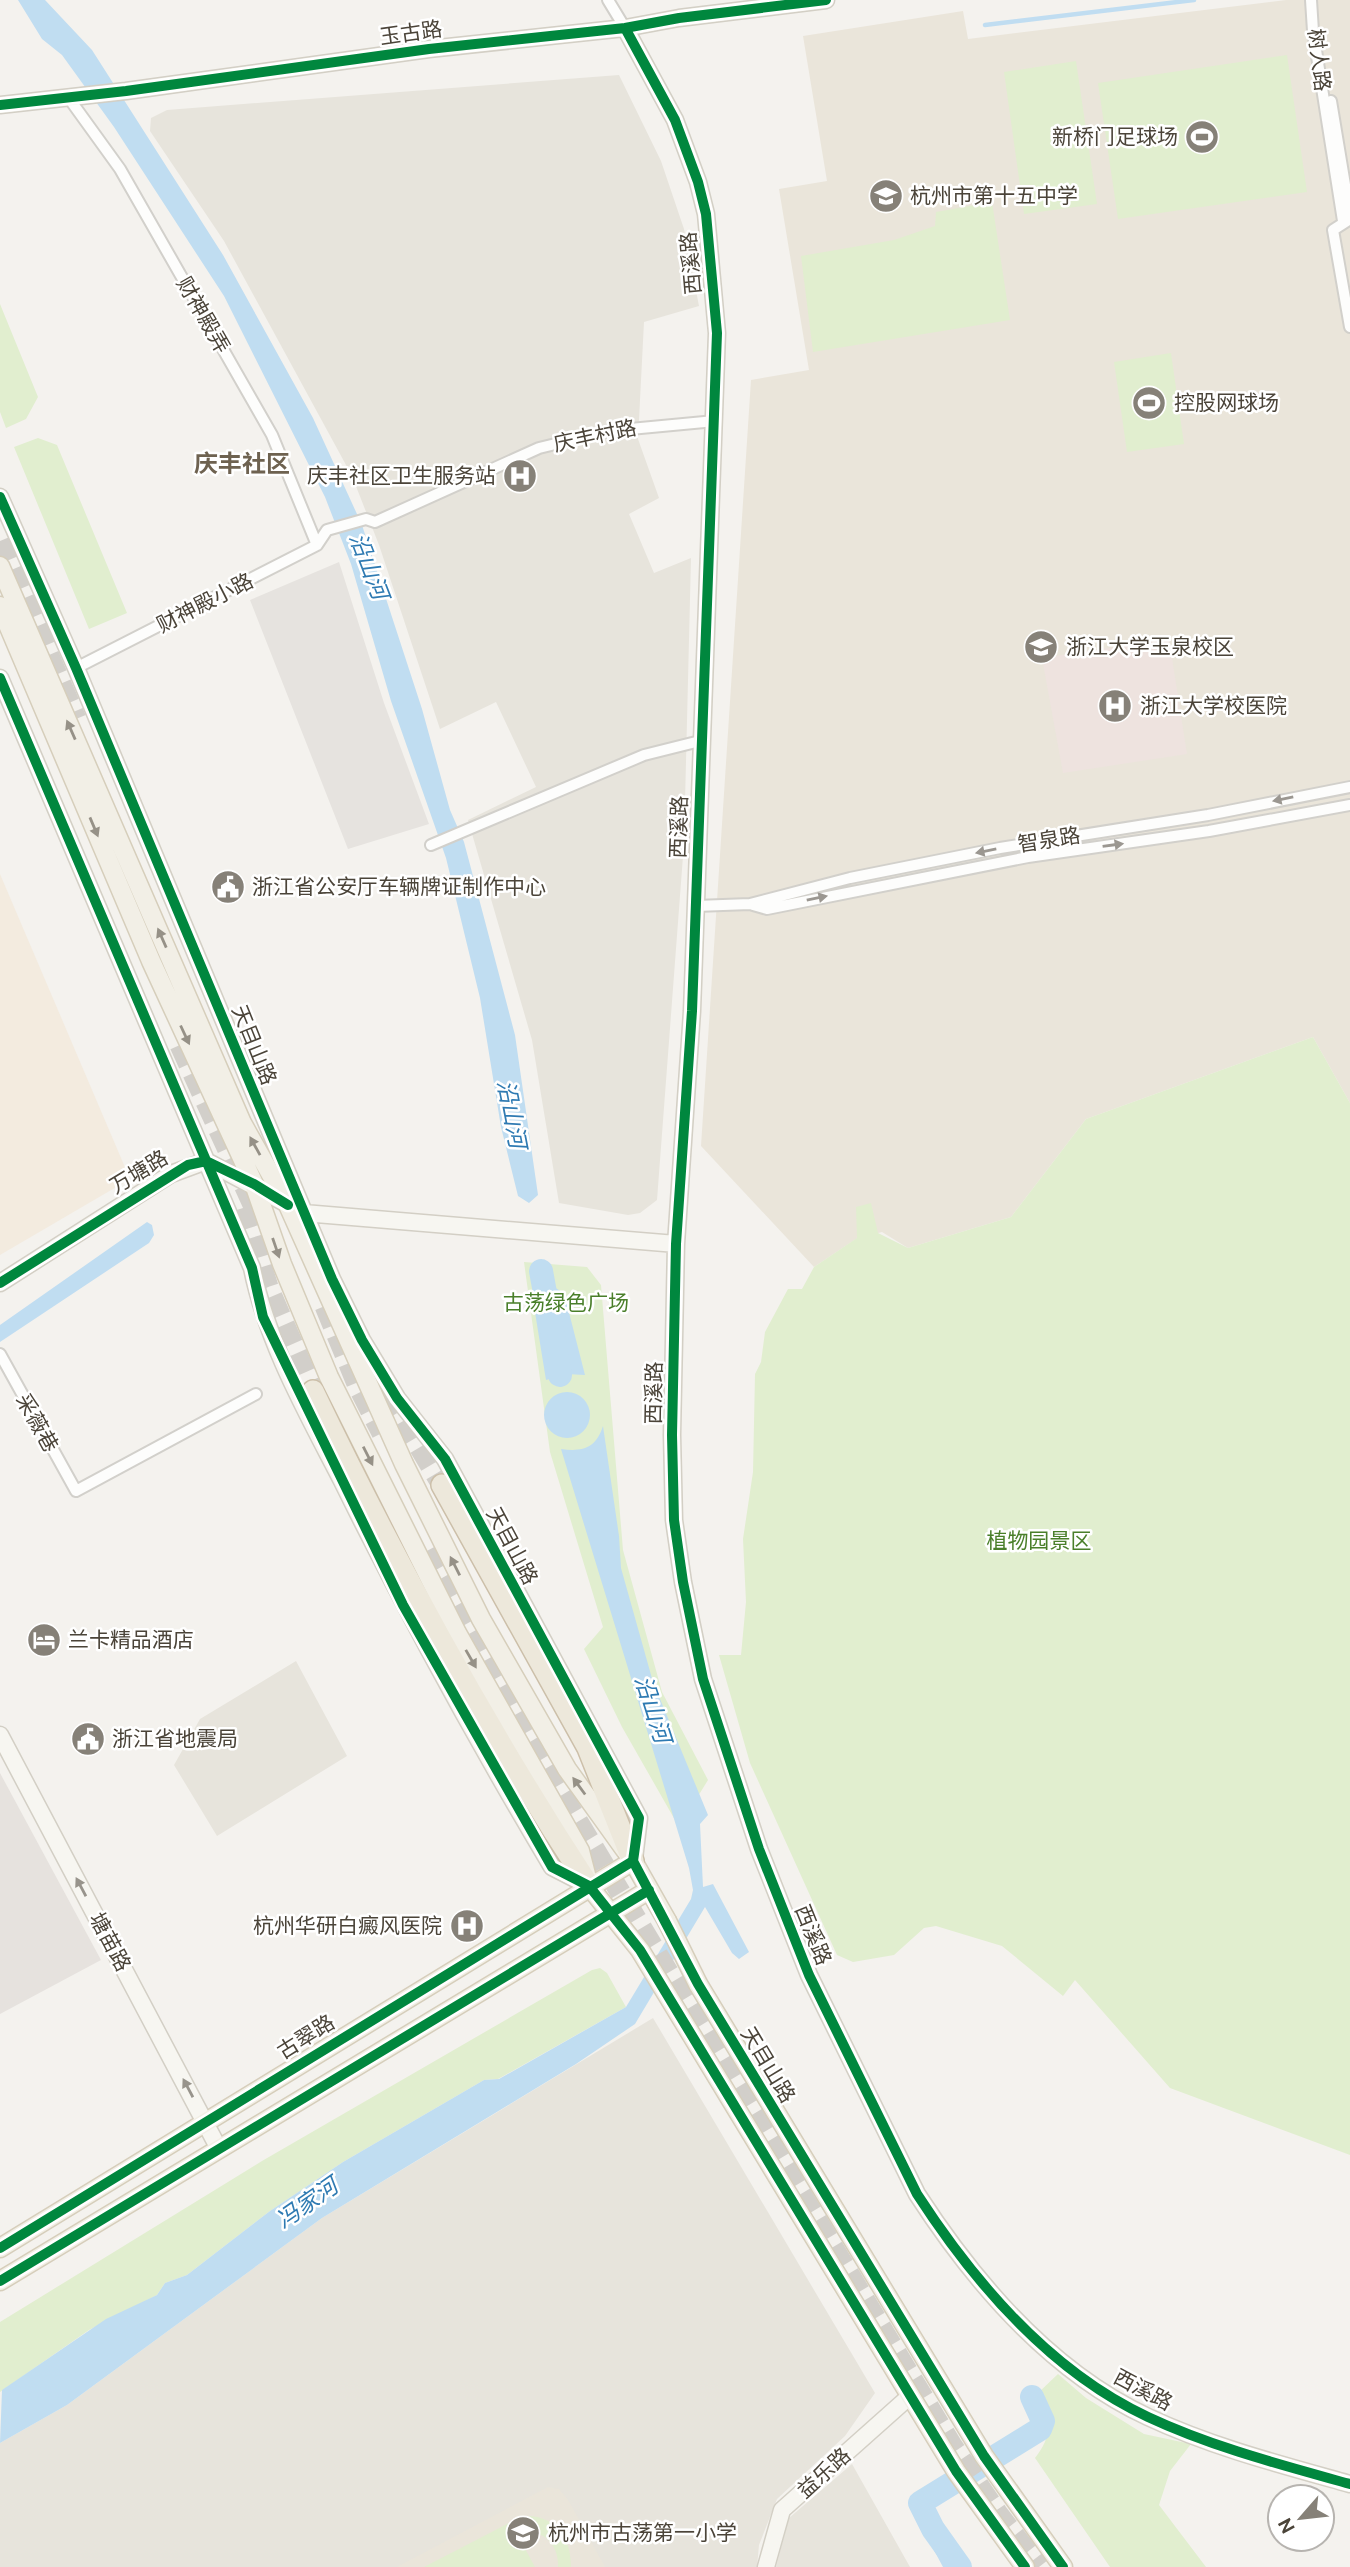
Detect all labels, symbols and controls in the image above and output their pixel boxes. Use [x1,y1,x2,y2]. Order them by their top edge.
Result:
street label: 玉古路 [378,16,444,48]
street label: 树人路 [1304,27,1336,93]
sports icon: 新桥门足球场 [1183,118,1221,156]
place label: 新桥门足球场 [1052,124,1178,148]
school or university icon: 杭州市第十五中学 [867,177,905,215]
place label: 杭州市第十五中学 [910,183,1078,207]
street label: 西溪路 [675,231,705,296]
street label: 财神殿弄 [172,272,235,357]
sports icon: 控股网球场 [1130,384,1168,422]
place label: 控股网球场 [1174,390,1279,414]
street label: 庆丰村路 [551,415,638,455]
district label: 庆丰社区 [194,450,290,477]
hospital icon: 庆丰社区卫生服务站 [501,457,539,495]
place label: 庆丰社区卫生服务站 [307,463,496,487]
water label: 沿山河 [345,529,395,606]
street label: 财神殿小路 [152,568,257,637]
school or university icon: 浙江大学玉泉校区 [1022,628,1060,666]
place label: 浙江大学玉泉校区 [1066,634,1234,658]
hospital icon: 浙江大学校医院 [1096,687,1134,725]
place label: 浙江大学校医院 [1140,693,1287,717]
one-way arrow [65,720,77,740]
one-way arrow [1272,794,1294,805]
street label: 西溪路 [665,795,691,859]
one-way arrow [89,816,100,837]
street label: 智泉路 [1016,822,1082,856]
one-way arrow [1102,839,1124,850]
one-way arrow [975,845,997,856]
public building icon: 浙江省公安厅车辆牌证制作中心 [209,868,247,906]
place label: 浙江省公安厅车辆牌证制作中心 [252,874,546,898]
one-way arrow [806,893,828,904]
one-way arrow [156,928,167,949]
street label: 天目山路 [228,1001,282,1088]
one-way arrow [179,1025,191,1045]
water label: 沿山河 [494,1078,532,1154]
one-way arrow [249,1136,261,1155]
street label: 万塘路 [105,1145,172,1198]
one-way arrow [271,1238,282,1259]
park label: 古荡绿色广场 [503,1290,629,1314]
street label: 西溪路 [640,1361,666,1425]
street label: 采薇巷 [12,1389,64,1456]
one-way arrow [363,1446,374,1466]
street label: 天目山路 [483,1503,543,1588]
park label: 植物园景区 [987,1528,1092,1552]
one-way arrow [450,1556,461,1576]
hotel icon: 兰卡精品酒店 [25,1621,63,1659]
place label: 兰卡精品酒店 [68,1627,194,1651]
one-way arrow [465,1649,478,1668]
water label: 沿山河 [631,1672,677,1749]
public building icon: 浙江省地震局 [69,1720,107,1758]
place label: 浙江省地震局 [112,1726,238,1750]
one-way arrow [572,1777,587,1795]
one-way arrow [75,1877,87,1897]
street label: 西溪路 [791,1901,837,1968]
hospital icon: 杭州华研白癜风医院 [448,1907,486,1945]
street label: 塘苗路 [85,1908,136,1975]
place label: 杭州华研白癜风医院 [253,1913,442,1937]
street label: 古翠路 [272,2009,339,2063]
street label: 天目山路 [737,2022,801,2107]
one-way arrow [182,2078,193,2098]
water label: 冯家河 [271,2170,345,2233]
street label: 西溪路 [1110,2364,1177,2415]
street label: 益乐路 [792,2442,855,2502]
north arrow [1266,2483,1336,2553]
school or university icon: 杭州市古荡第一小学 [504,2514,542,2552]
text: N [1273,2515,1299,2537]
place label: 杭州市古荡第一小学 [548,2520,737,2544]

